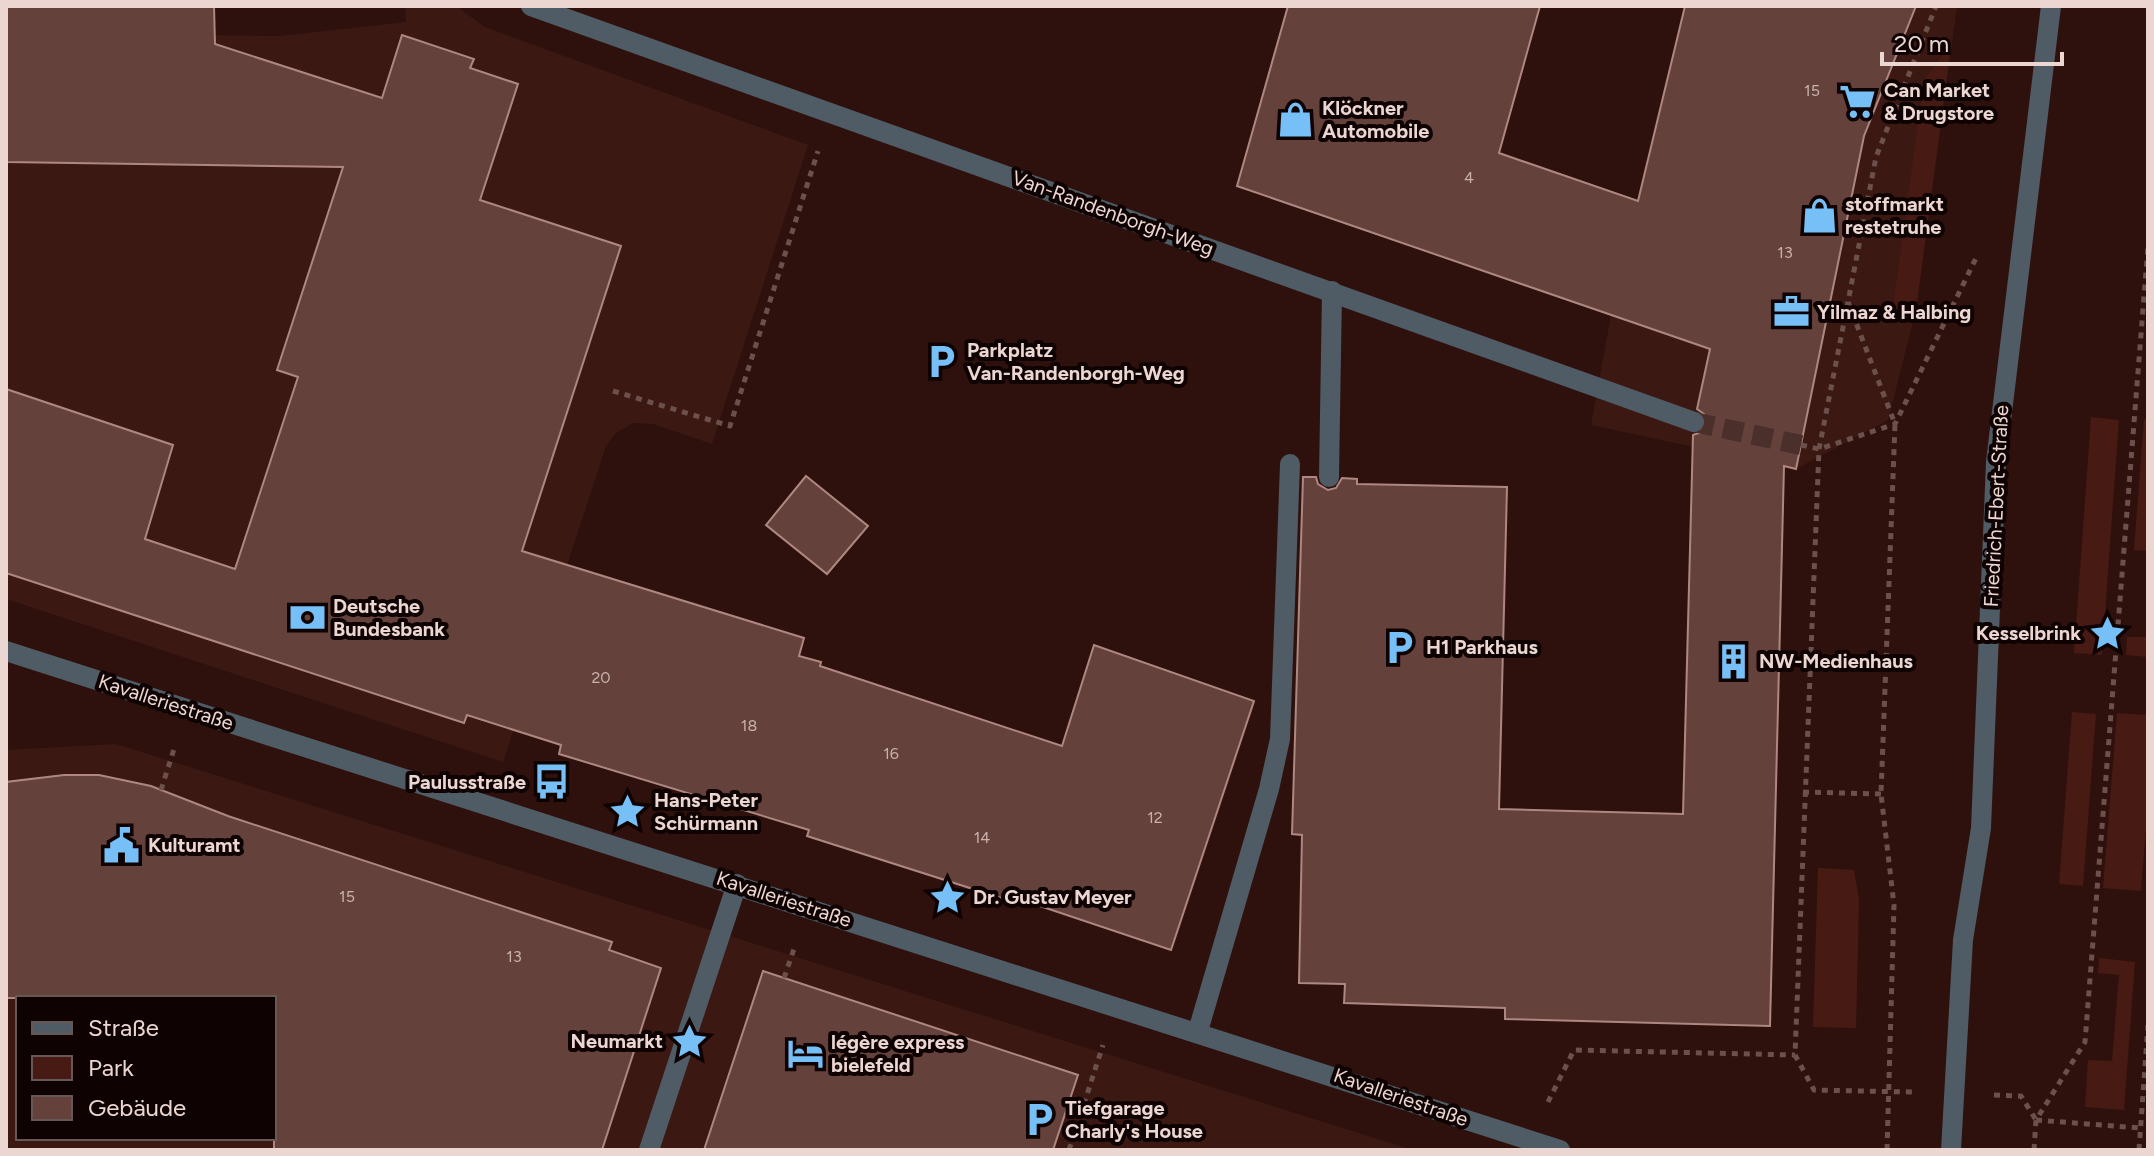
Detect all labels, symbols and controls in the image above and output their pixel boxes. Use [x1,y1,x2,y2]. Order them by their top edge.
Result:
scale bar [1882,16,2062,66]
text: 20 m [1894,29,1949,58]
place label: Can Market & Drugstore [1884,78,1994,125]
house number: 15 [1804,81,1820,100]
supermarket icon: Can Market & Drugstore [1839,82,1877,120]
place label: Klöckner Automobile [1322,96,1429,143]
shop icon: Klöckner Automobile [1277,100,1315,138]
street label: Van-Randenborgh-Weg [1009,165,1217,261]
house number: 4 [1464,168,1474,187]
place label: stoffmarkt restetruhe [1845,192,1944,239]
shop icon: stoffmarkt restetruhe [1800,197,1838,235]
house number: 13 [1777,243,1793,262]
office icon: Yilmaz & Halbing [1772,293,1810,331]
place label: Yilmaz & Halbing [1817,300,1971,324]
place label: Parkplatz Van-Randenborgh-Weg [967,338,1185,385]
parking icon: Parkplatz Van-Randenborgh-Weg [922,343,960,381]
street label: Friedrich-Ebert-Straße [1979,404,2013,608]
place label: Deutsche Bundesbank [333,594,445,641]
bank icon: Deutsche Bundesbank [288,598,326,636]
place icon: Kesselbrink [2088,614,2126,652]
place label: Kesselbrink [1976,621,2081,645]
parking icon: H1 Parkhaus [1381,628,1419,666]
place label: H1 Parkhaus [1426,635,1538,659]
building icon: NW-Medienhaus [1714,642,1752,680]
place label: NW-Medienhaus [1759,649,1913,673]
house number: 20 [591,668,611,687]
street label: Kavalleriestraße [95,669,237,735]
house number: 18 [741,716,757,735]
house number: 16 [883,744,899,763]
bus stop icon: Paulusstraße [533,763,571,801]
place label: Paulusstraße [408,770,526,794]
place label: Hans-Peter Schürmann [654,788,758,835]
place icon: Hans-Peter Schürmann [609,793,647,831]
house number: 12 [1147,808,1163,827]
public building icon: Kulturamt [103,826,141,864]
house number: 14 [974,828,990,847]
place label: Kulturamt [148,833,241,857]
street label: Kavalleriestraße [713,866,855,932]
place icon: Dr. Gustav Meyer [928,878,966,916]
place label: Dr. Gustav Meyer [973,885,1132,909]
house number: 15 [339,887,355,906]
house number: 13 [506,947,522,966]
legend [16,996,276,1140]
text: Straße [88,1013,159,1042]
place icon: Neumarkt [670,1022,708,1060]
place label: Neumarkt [571,1029,663,1053]
place label: légère express bielefeld [831,1030,964,1077]
hotel icon: légère express bielefeld [786,1034,824,1072]
text: Park [88,1053,134,1082]
street label: Kavalleriestraße [1331,1063,1471,1131]
text: Gebäude [88,1093,186,1122]
place label: Tiefgarage Charly's House [1065,1096,1203,1143]
parking icon: Tiefgarage Charly's House [1020,1100,1058,1138]

